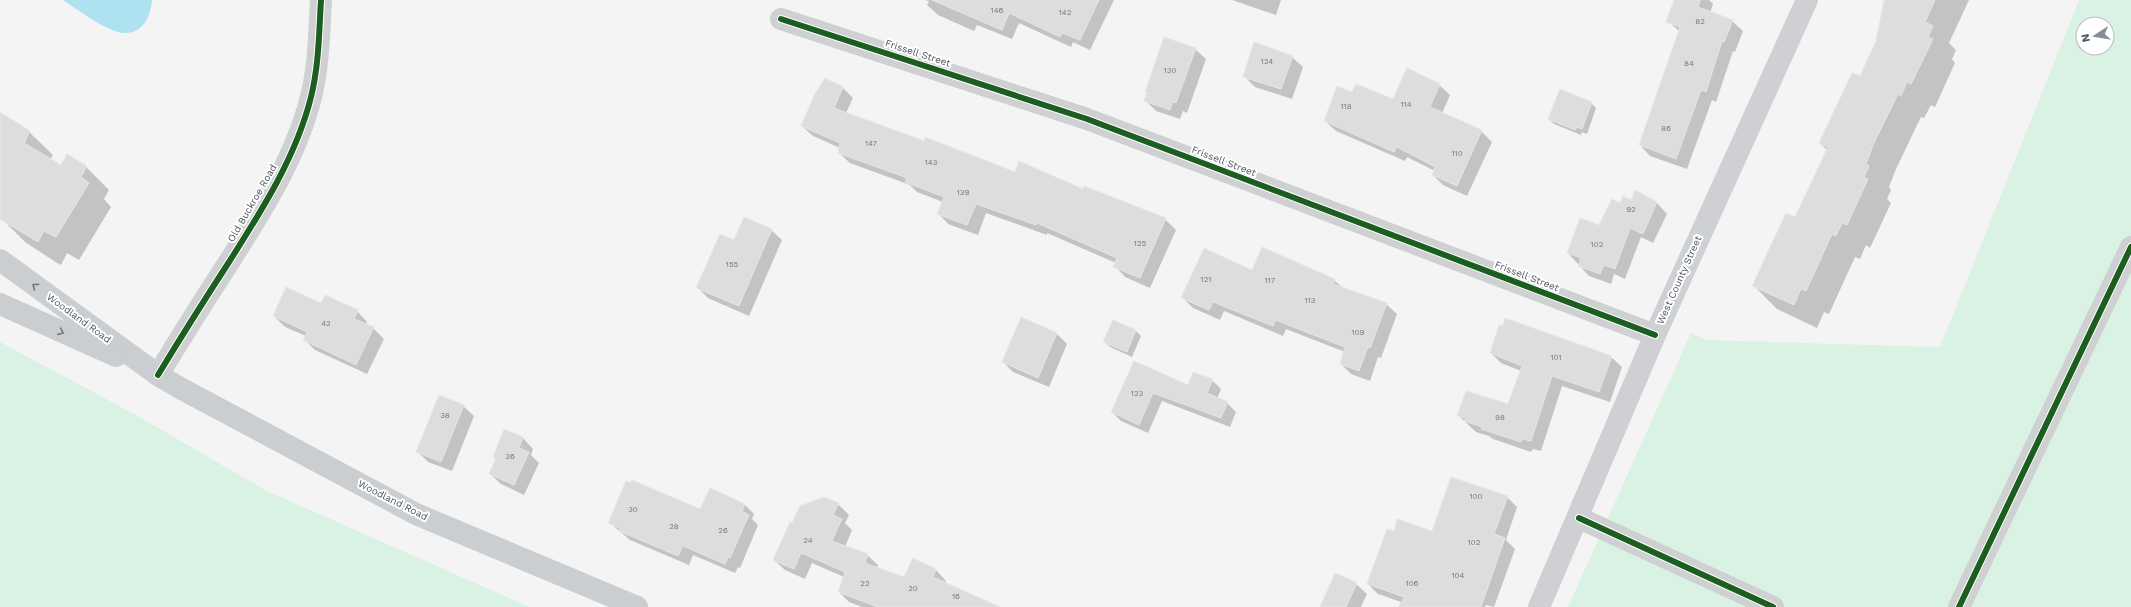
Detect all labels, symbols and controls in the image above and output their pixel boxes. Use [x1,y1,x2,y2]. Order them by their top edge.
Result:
house number: 146 [991,6,1004,15]
house number: 142 [1059,8,1072,17]
north arrow [2075,16,2115,56]
house number: 82 [1695,17,1705,26]
text: N [2079,33,2093,43]
street label: Frissell Street [884,37,953,69]
house number: 124 [1261,57,1273,66]
house number: 84 [1684,59,1694,68]
house number: 130 [1164,66,1176,75]
house number: 114 [1400,100,1412,109]
house number: 118 [1340,102,1352,111]
house number: 86 [1661,124,1671,133]
house number: 147 [865,139,878,148]
street label: Frissell Street [1190,144,1258,179]
house number: 110 [1451,149,1463,158]
house number: 143 [925,158,938,167]
street label: Old Buckroe Road [225,162,279,244]
house number: 139 [957,188,969,197]
house number: 92 [1626,205,1636,214]
street label: West County Street [1655,233,1704,326]
house number: 125 [1134,239,1147,248]
house number: 102 [1591,240,1604,249]
street label: Frissell Street [1493,259,1561,294]
house number: 155 [726,260,739,269]
house number: 121 [1201,275,1211,284]
house number: 117 [1265,276,1276,285]
one-way arrow [33,284,40,291]
street label: Woodland Road [45,291,113,345]
house number: 113 [1305,296,1316,305]
house number: 42 [321,319,331,328]
one-way arrow [58,327,65,335]
house number: 109 [1351,328,1365,337]
house number: 101 [1550,353,1562,362]
house number: 123 [1131,389,1144,398]
house number: 38 [440,411,450,420]
house number: 98 [1495,413,1505,422]
house number: 36 [505,452,515,461]
street label: Woodland Road [356,478,430,522]
house number: 100 [1469,492,1483,501]
house number: 30 [628,505,638,514]
house number: 28 [669,522,679,531]
house number: 26 [718,526,728,535]
house number: 24 [803,536,813,545]
house number: 102 [1468,538,1481,547]
house number: 104 [1452,571,1465,580]
house number: 22 [860,579,870,588]
house number: 106 [1406,579,1419,588]
house number: 20 [908,584,918,593]
house number: 16 [952,592,960,601]

